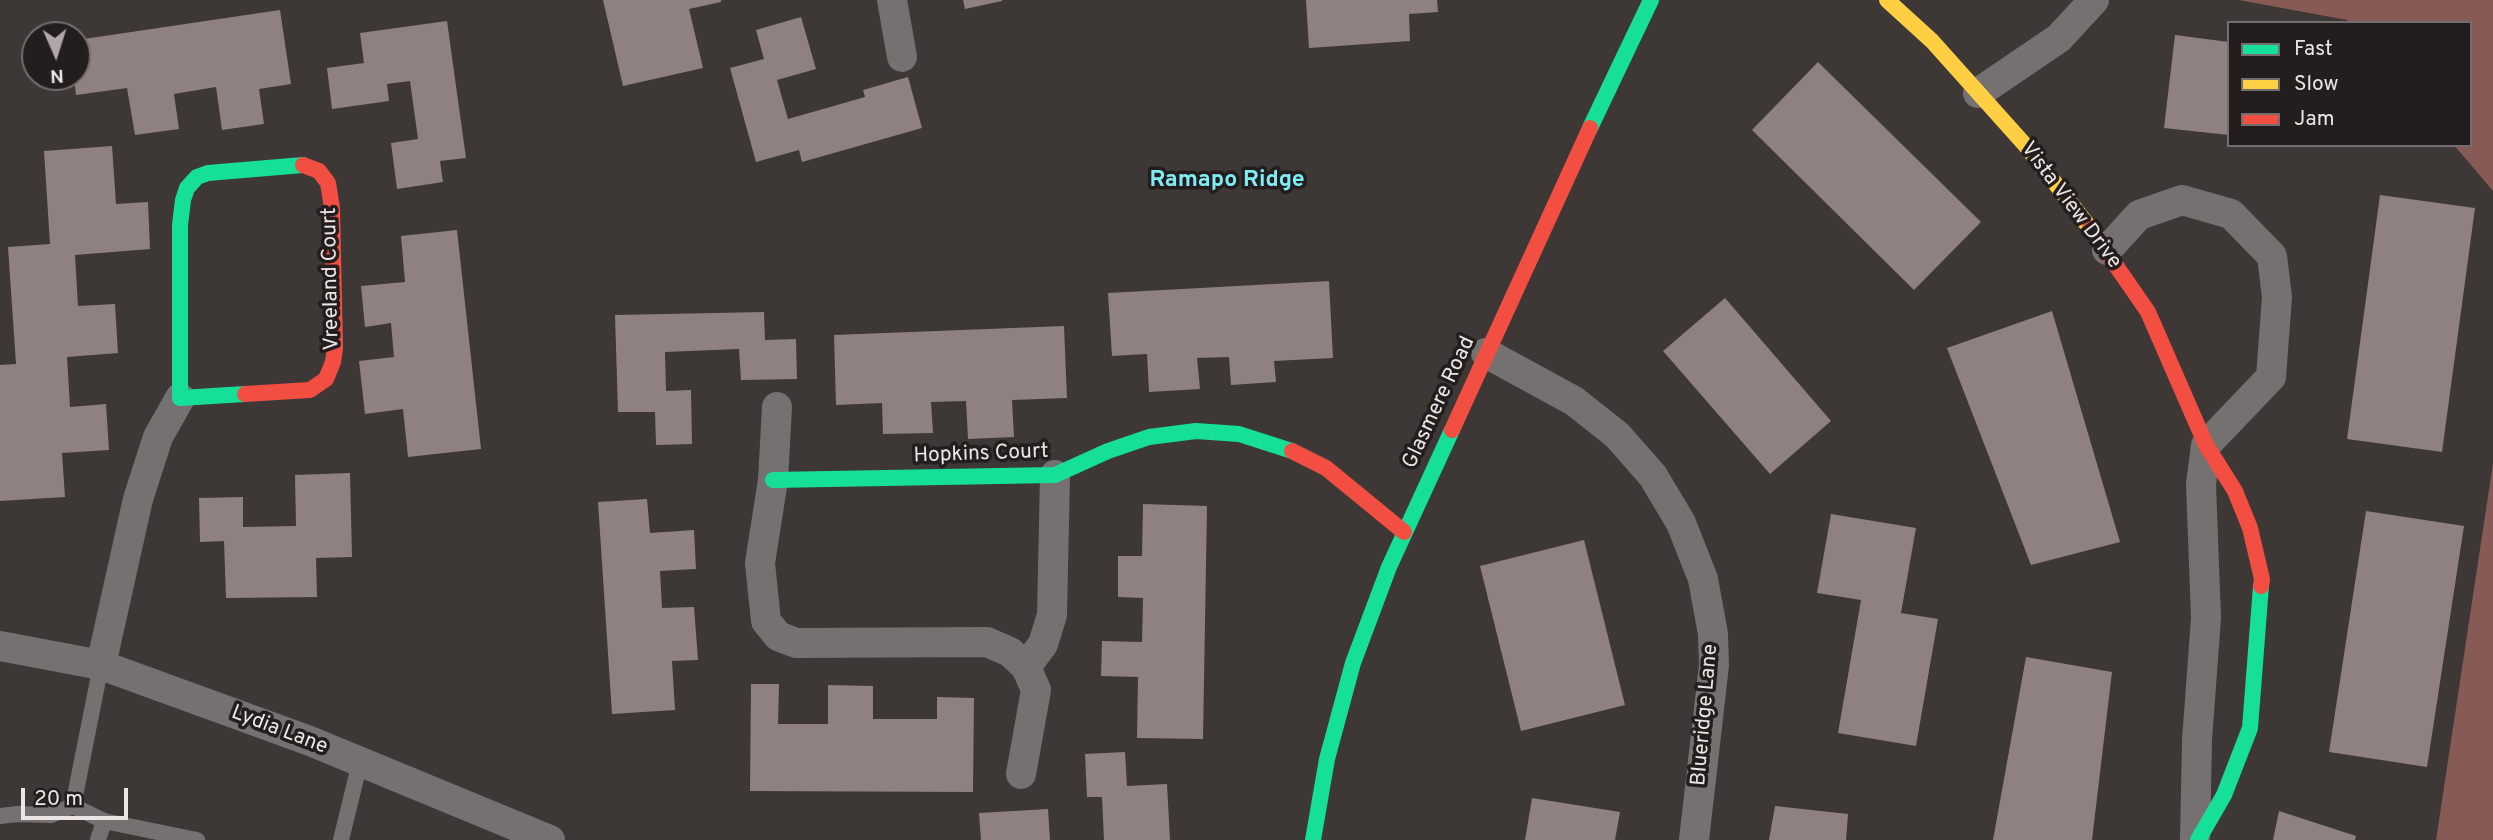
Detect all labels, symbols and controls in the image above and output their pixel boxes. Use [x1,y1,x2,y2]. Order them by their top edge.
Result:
north arrow [21,21,91,91]
legend [2227,21,2472,147]
text: Fast [2294,36,2333,63]
text: N [50,63,64,87]
text: Slow [2294,71,2339,98]
text: Jam [2294,106,2335,133]
street label: Vista View Drive [2014,138,2126,274]
district label: Ramapo Ridge [1149,167,1305,195]
street label: Vreeland Court [318,207,346,351]
street label: Glasmere Road [1398,333,1482,473]
street label: Hopkins Court [913,440,1049,470]
street label: Blueridge Lane [1687,643,1725,787]
street label: Lydia Lane [227,701,331,761]
scale bar [24,774,131,818]
text: 20 m [34,786,83,813]

